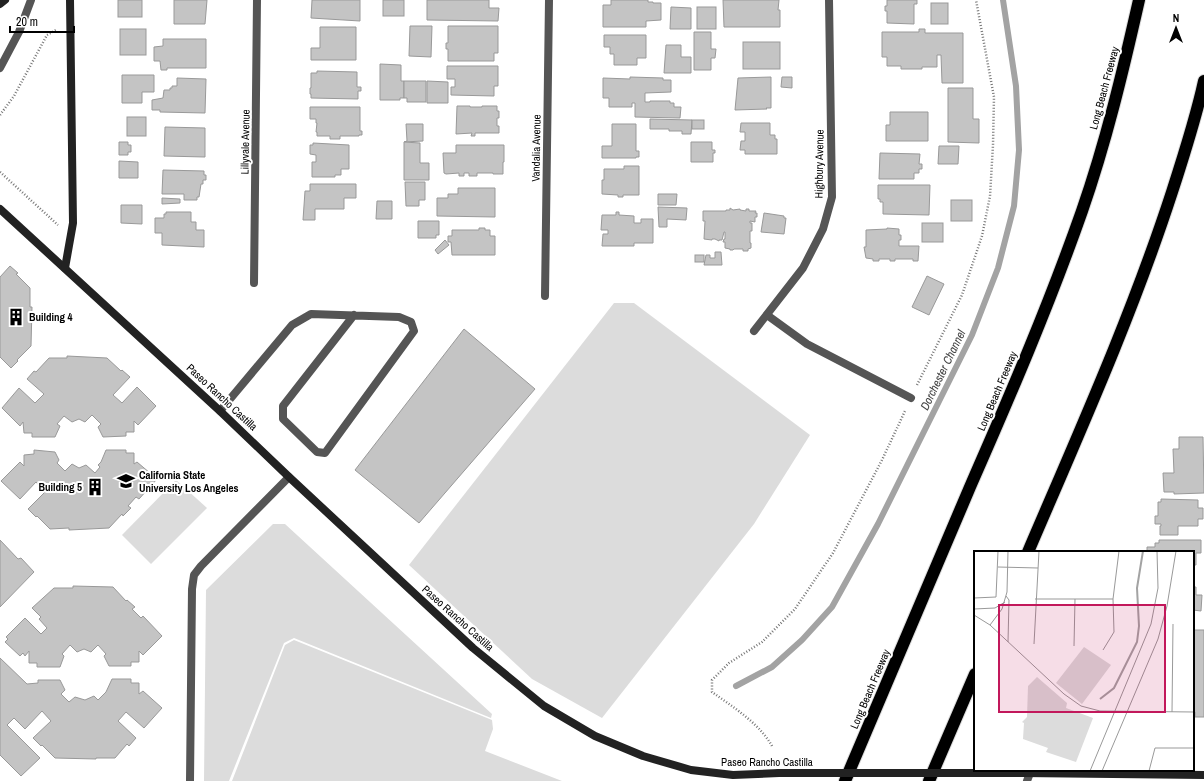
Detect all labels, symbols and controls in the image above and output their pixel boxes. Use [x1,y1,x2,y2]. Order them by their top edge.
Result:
scale bar [10,8,74,34]
north arrow [1156,8,1196,48]
text: N [1173,11,1179,25]
text: 20 m [16,14,38,30]
street label: Long Beach Freeway [1086,45,1122,131]
street label: Lillyvale Avenue [237,109,253,175]
street label: Vandalia Avenue [528,114,544,182]
street label: Highbury Avenue [811,129,827,199]
building icon: Building 4 [6,307,26,327]
place label: Building 4 [29,310,73,324]
water label: Dorchester Channel [917,326,970,413]
street label: Long Beach Freeway [974,349,1020,433]
street label: Paseo Rancho Castilla [184,361,260,433]
place label: California State University Los Angeles [139,468,238,495]
school or university icon: California State University Los Angeles [116,471,136,491]
building icon: Building 5 [85,477,105,497]
place label: Building 5 [38,480,82,494]
inset map [974,551,1194,771]
street label: Paseo Rancho Castilla [419,582,497,654]
street label: Long Beach Freeway [847,647,893,731]
street label: Paseo Rancho Castilla [721,755,813,769]

